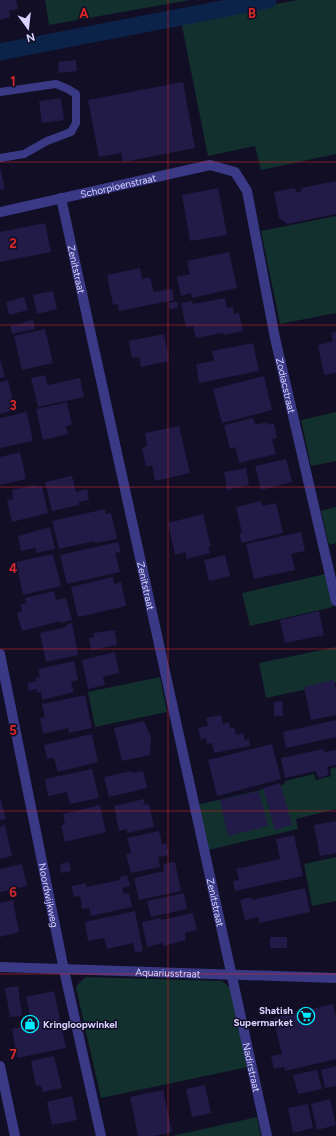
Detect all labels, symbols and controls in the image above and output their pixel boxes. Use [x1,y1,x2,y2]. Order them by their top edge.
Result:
text: A [79,6,89,21]
text: B [248,6,256,21]
north arrow [8,8,48,48]
text: N [25,30,36,45]
text: 1 [10,74,16,89]
street label: Schorpioenstraat [79,171,158,201]
text: 2 [9,236,17,251]
street label: Zenitstraat [65,244,88,295]
street label: Zodiacstraat [273,356,298,415]
text: 3 [9,398,17,413]
street label: Zenitstraat [134,560,157,612]
text: 4 [9,561,17,576]
text: 5 [9,723,17,738]
street label: Noordwijkweg [35,862,61,929]
street label: Zenitstraat [204,877,227,928]
text: 6 [9,885,17,900]
street label: Aquariusstraat [135,965,201,981]
place label: Shatish Supermarket [233,1004,293,1029]
supermarket icon: Shatish Supermarket [296,1006,316,1026]
shop icon: Kringloopwinkel [20,1014,40,1034]
place label: Kringloopwinkel [43,1018,117,1031]
street label: Nadirstraat [240,1041,263,1094]
text: 7 [9,1047,17,1062]

